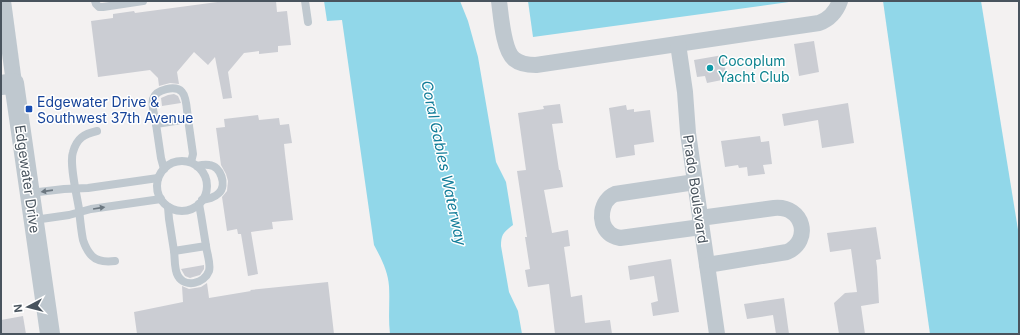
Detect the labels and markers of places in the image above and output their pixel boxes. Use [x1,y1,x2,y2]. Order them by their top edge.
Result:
place label: Cocoplum Yacht Club [718,52,790,85]
marker: Cocoplum Yacht Club [705,63,715,73]
place label: Edgewater Drive & Southwest 37th Avenue [37,93,193,126]
marker: Edgewater Drive & Southwest 37th Avenue [24,104,34,114]

